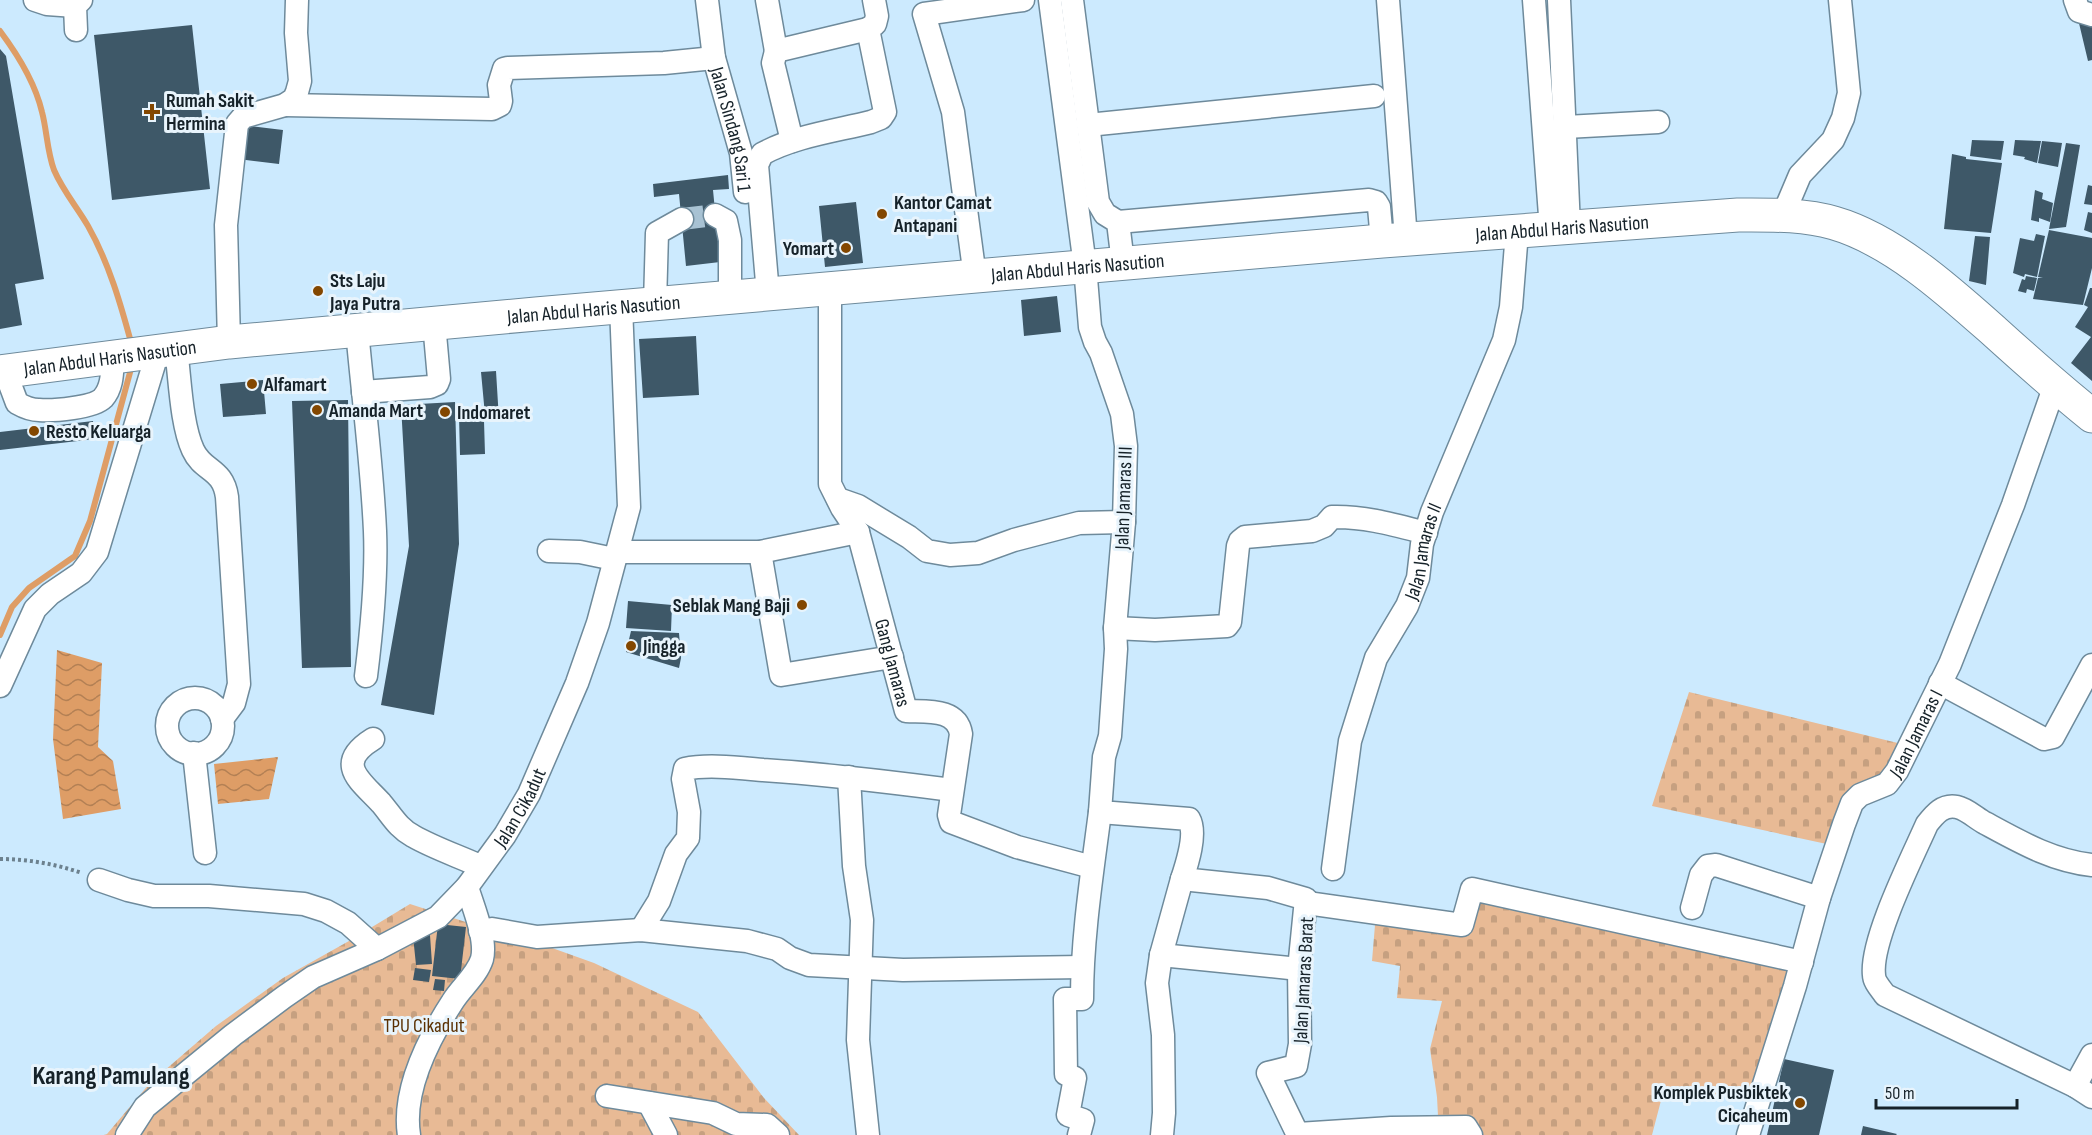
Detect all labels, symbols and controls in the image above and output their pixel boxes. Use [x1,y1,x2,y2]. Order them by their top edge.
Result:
street label: Jalan Sindang Sari 1 [704,63,756,193]
place label: Rumah Sakit Hermina [166,89,255,136]
marker: Rumah Sakit Hermina [143,103,161,121]
place label: Kantor Camat Antapani [893,191,992,238]
marker: Kantor Camat Antapani [875,207,889,221]
street label: Jalan Abdul Haris Nasution [1474,211,1650,247]
place label: Yomart [783,237,834,261]
marker: Yomart [839,241,853,255]
street label: Jalan Abdul Haris Nasution [989,249,1165,288]
place label: Sts Laju Jaya Putra [329,269,400,316]
marker: Sts Laju Jaya Putra [311,284,325,298]
street label: Jalan Abdul Haris Nasution [505,291,681,330]
street label: Jalan Abdul Haris Nasution [22,335,198,382]
place label: Alfamart [263,373,327,397]
marker: Alfamart [245,377,259,391]
place label: Amanda Mart [328,399,423,423]
place label: Indomaret [457,401,531,425]
marker: Amanda Mart [310,403,324,417]
marker: Indomaret [438,405,452,419]
place label: Resto Keluarga [46,420,151,444]
marker: Resto Keluarga [27,424,41,438]
street label: Jalan Jamaras III [1110,446,1138,551]
street label: Jalan Jamaras II [1399,499,1447,604]
place label: Seblak Mang Baji [673,594,790,618]
marker: Seblak Mang Baji [795,598,809,612]
street label: Gang Jamaras [869,616,915,710]
place label: Jingga [642,635,685,659]
marker: Jingga [624,639,638,653]
street label: Jalan Jamaras I [1884,686,1948,784]
street label: Jalan Cikadut [488,765,552,853]
street label: Jalan Jamaras Barat [1289,916,1319,1045]
park label: TPU Cikadut [383,1014,465,1038]
district label: Karang Pamulang [32,1061,190,1092]
scale bar [1876,1072,2017,1110]
place label: Komplek Pusbiktek Cicaheum [1654,1081,1789,1128]
text: 50 m [1885,1083,1915,1104]
marker: Komplek Pusbiktek Cicaheum [1793,1096,1807,1110]

